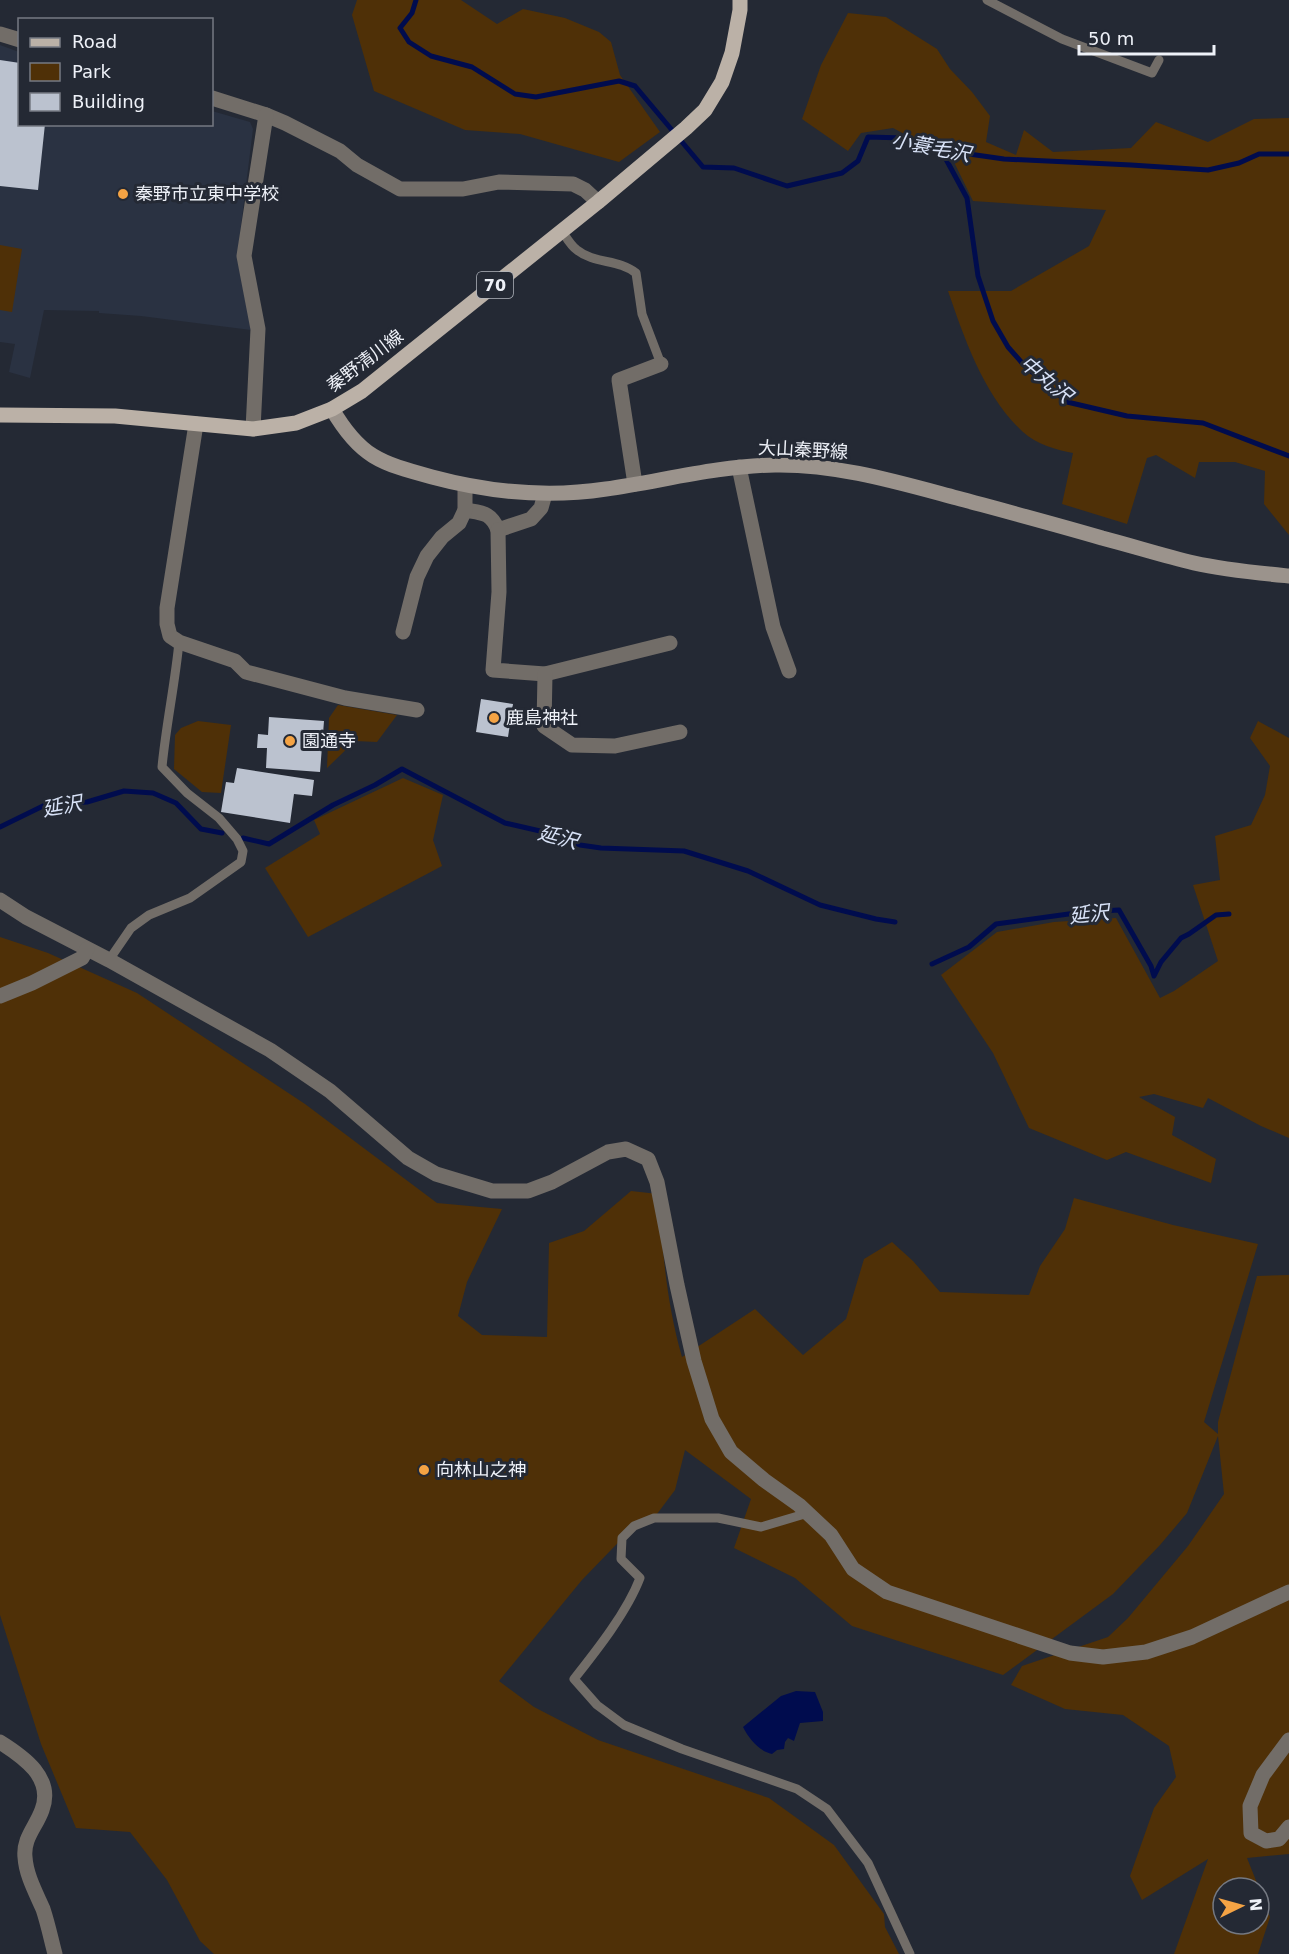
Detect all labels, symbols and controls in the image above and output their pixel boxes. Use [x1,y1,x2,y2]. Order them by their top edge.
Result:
legend [18,18,213,126]
scale bar [1079,18,1214,56]
text: 50 m [1088,28,1134,49]
text: Road [72,31,117,52]
text: Park [72,61,111,82]
text: Building [72,91,145,112]
water label: 小蓑毛沢 [889,128,975,167]
place label: 秦野市立東中学校 [135,183,279,204]
marker: 秦野市立東中学校 [116,187,130,201]
road number: 70 [477,272,513,298]
street label: 秦野清川線 [322,325,407,396]
water label: 中丸沢 [1015,351,1079,409]
street label: 大山秦野線 [758,437,849,462]
place label: 鹿島神社 [506,707,578,728]
marker: 鹿島神社 [487,711,501,725]
place label: 園通寺 [302,730,356,751]
marker: 園通寺 [283,734,297,748]
water label: 延沢 [40,790,87,821]
water label: 延沢 [536,820,583,855]
water label: 延沢 [1068,900,1113,928]
place label: 向林山之神 [436,1459,526,1480]
marker: 向林山之神 [417,1463,431,1477]
north arrow [1211,1876,1271,1936]
text: N [1245,1897,1265,1912]

